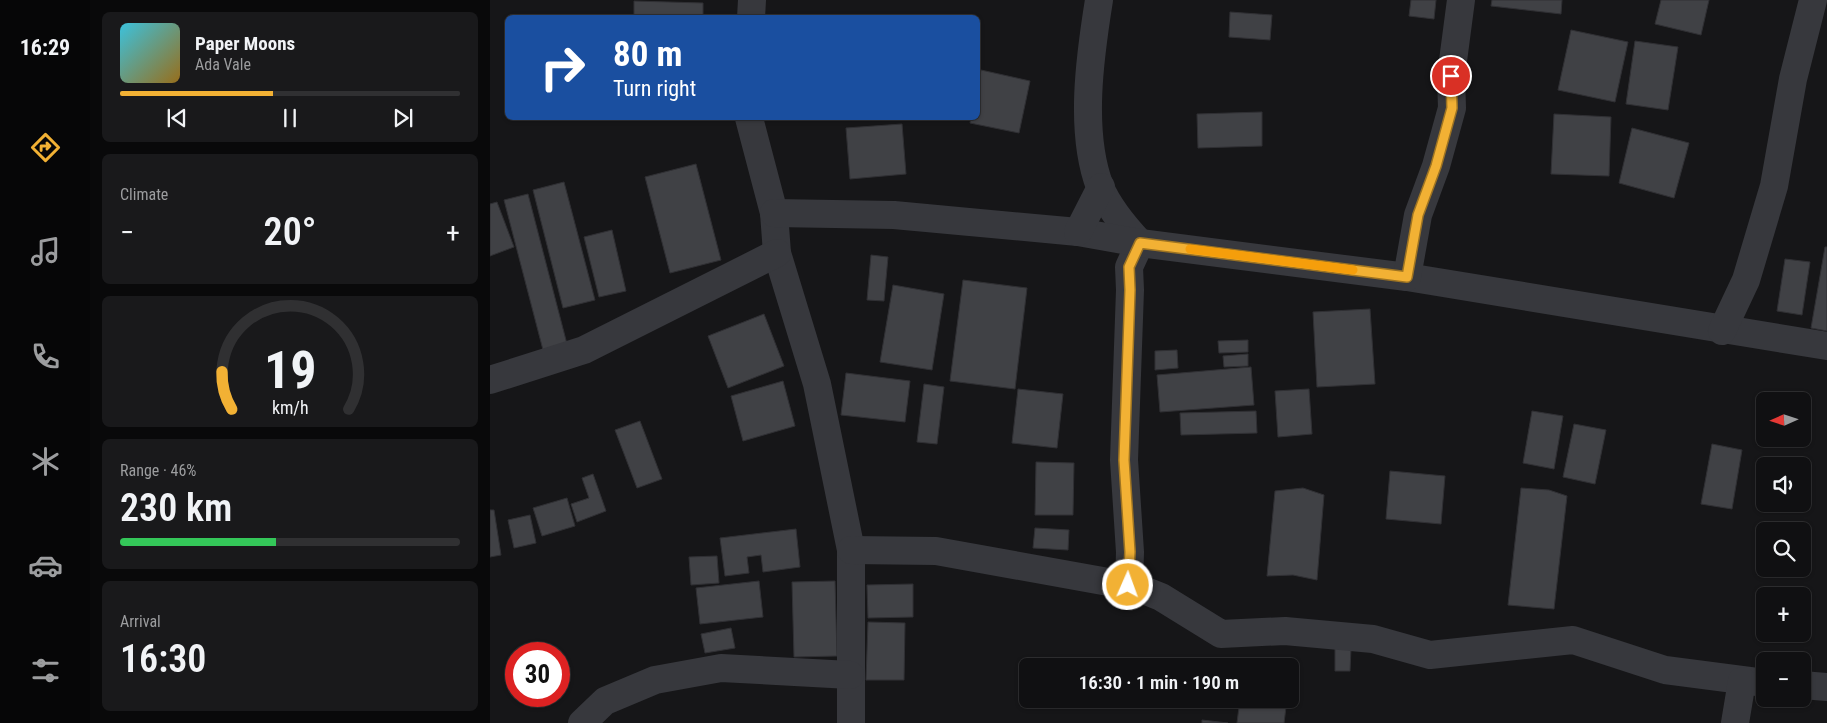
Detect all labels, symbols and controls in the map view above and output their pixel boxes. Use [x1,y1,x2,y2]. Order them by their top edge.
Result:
text: Paper Moons [195,32,295,55]
text: 80 m [613,34,682,75]
text: 16:29 [20,35,70,60]
icon: right [530,35,595,100]
text: Ada Vale [195,55,251,74]
pin [1430,55,1472,97]
icon: arrive [1437,62,1465,90]
text: Turn right [613,76,696,101]
icon: previous [163,104,191,132]
icon: pause [276,104,304,132]
icon: next [389,104,417,132]
icon: directions [28,130,63,165]
text: Climate [120,185,168,204]
text: 20° [264,210,316,254]
text: − [120,216,134,249]
text: + [446,216,460,249]
icon: music [28,234,63,269]
icon: phone [28,339,63,374]
text: 19 [264,340,316,401]
north arrow [1756,392,1811,448]
map controls [1756,392,1811,707]
text: km/h [272,397,308,418]
icon: climate [28,444,63,479]
button: sound [1756,457,1811,512]
text: Range · 46% [120,461,196,480]
text: 230 km [120,486,232,530]
button: search [1756,522,1811,577]
icon: car [28,548,63,583]
position arrow [1101,558,1153,610]
button: + [1756,587,1811,642]
text: Arrival [120,612,161,631]
text: 16:30 [120,637,206,681]
speed limit sign: 30 [505,642,570,707]
button: − [1756,652,1811,707]
icon: filters [28,653,63,688]
text: 16:30 · 1 min · 190 m [1079,671,1239,694]

